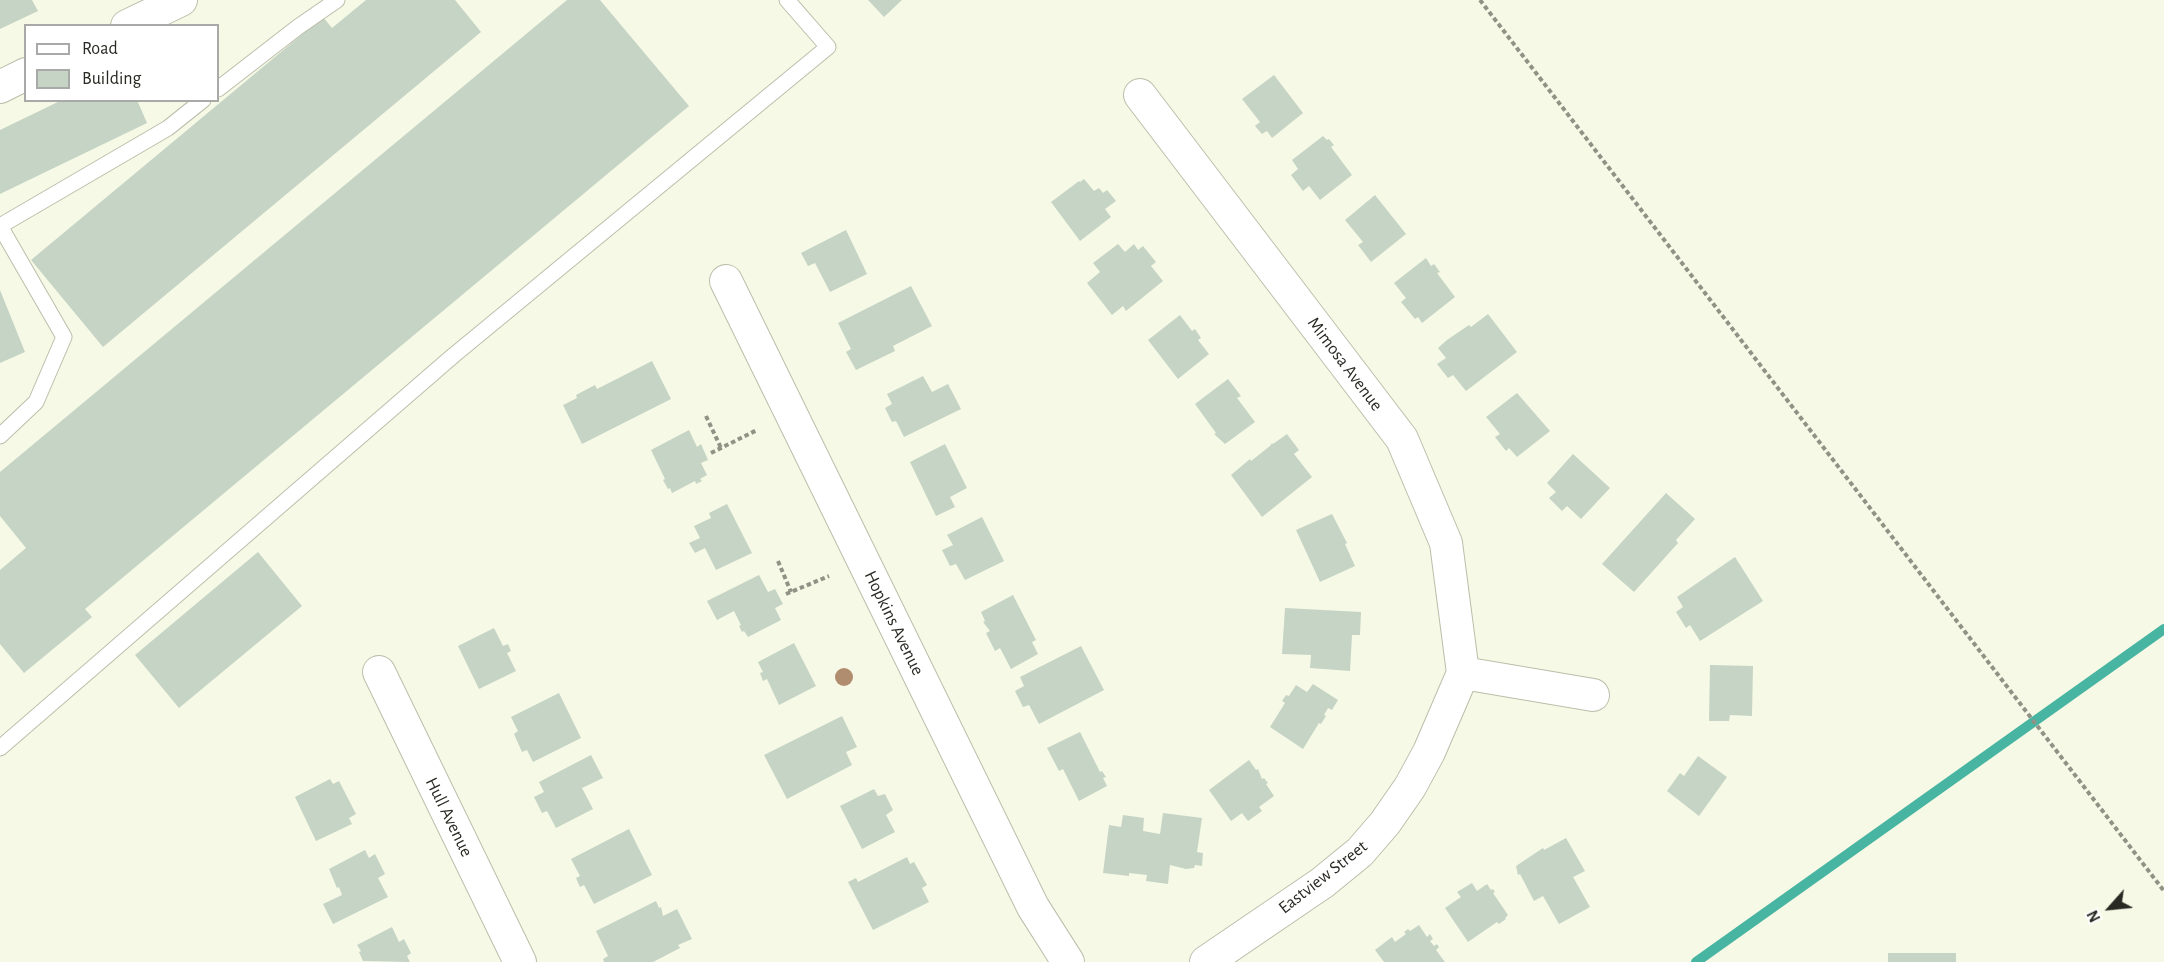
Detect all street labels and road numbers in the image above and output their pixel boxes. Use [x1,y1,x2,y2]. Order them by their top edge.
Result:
street label: Mimosa Avenue [1303,313,1387,415]
street label: Hopkins Avenue [859,567,929,679]
street label: Hull Avenue [421,774,477,860]
street label: Eastview Street [1274,836,1372,918]

